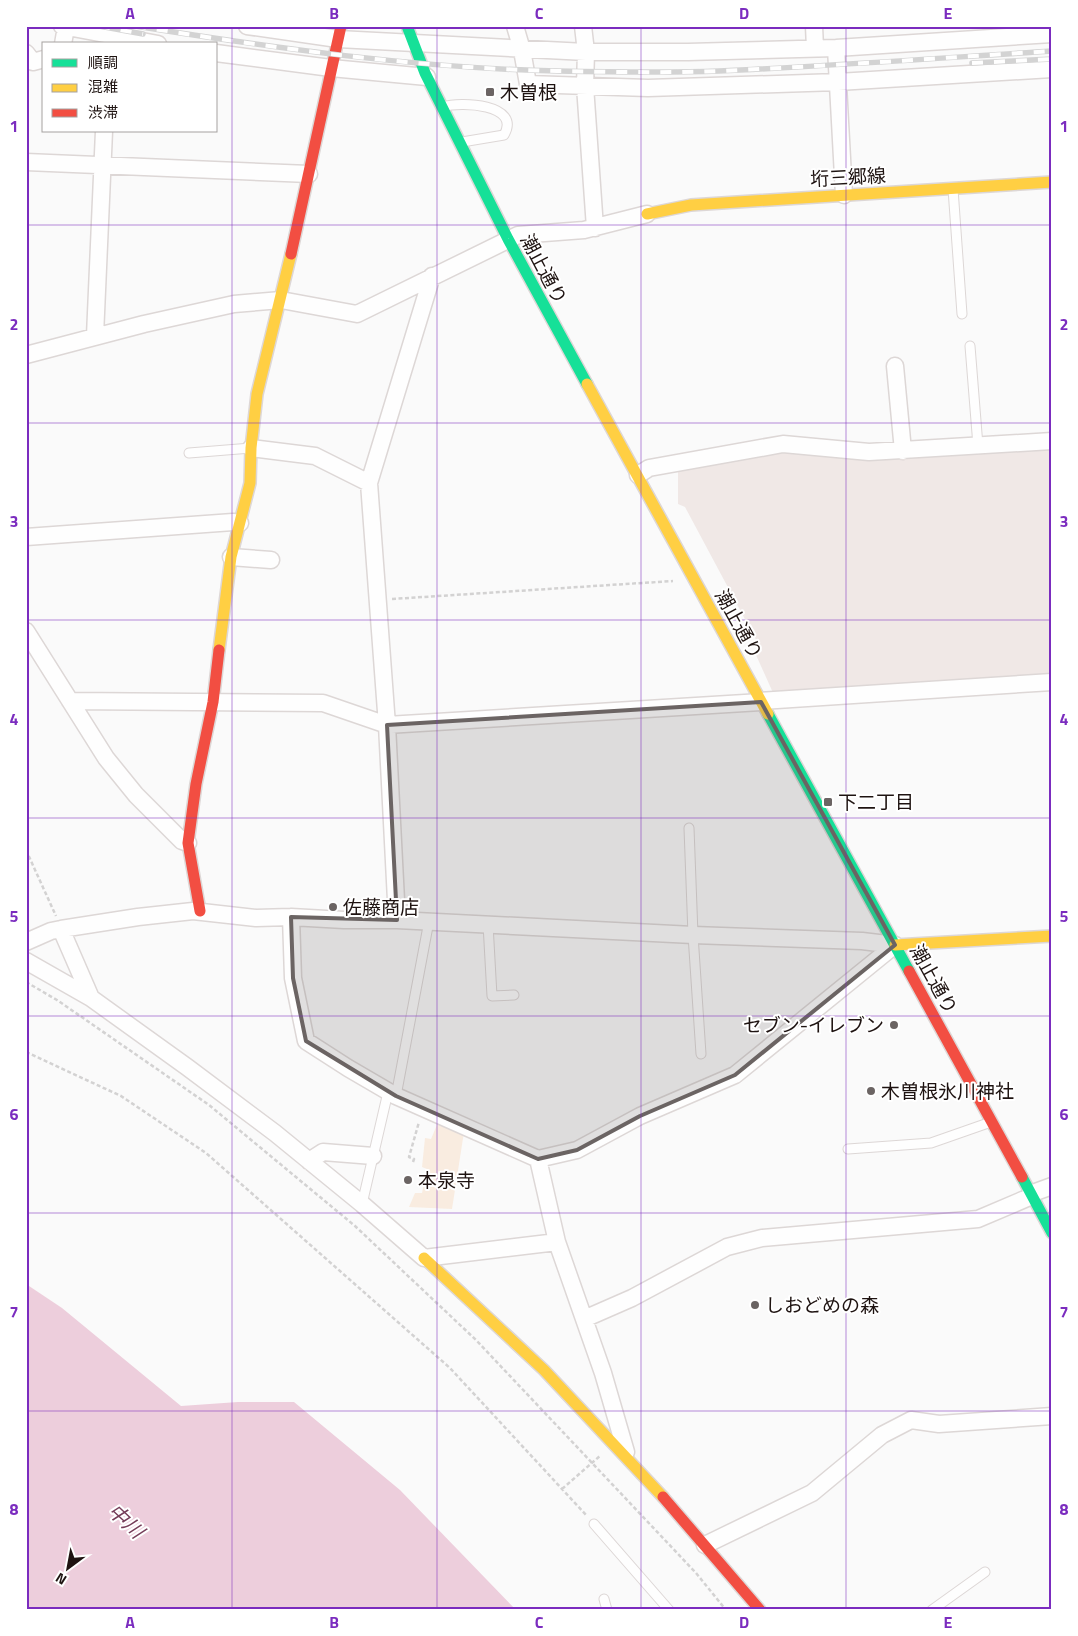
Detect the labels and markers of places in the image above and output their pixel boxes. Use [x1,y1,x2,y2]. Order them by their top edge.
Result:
place label: 木曽根 [500,77,557,106]
marker: 木曽根 [484,86,496,98]
place label: 下二丁目 [838,787,914,816]
marker: 下二丁目 [822,796,834,808]
place label: 佐藤商店 [343,892,419,921]
marker: 佐藤商店 [327,901,339,913]
place label: セブン-イレブン [743,1010,884,1039]
marker: セブン-イレブン [888,1019,900,1031]
place label: 木曽根氷川神社 [881,1076,1014,1105]
marker: 木曽根氷川神社 [865,1085,877,1097]
place label: 本泉寺 [418,1165,475,1194]
marker: 本泉寺 [402,1174,414,1186]
place label: しおどめの森 [765,1290,879,1319]
marker: しおどめの森 [749,1299,761,1311]

